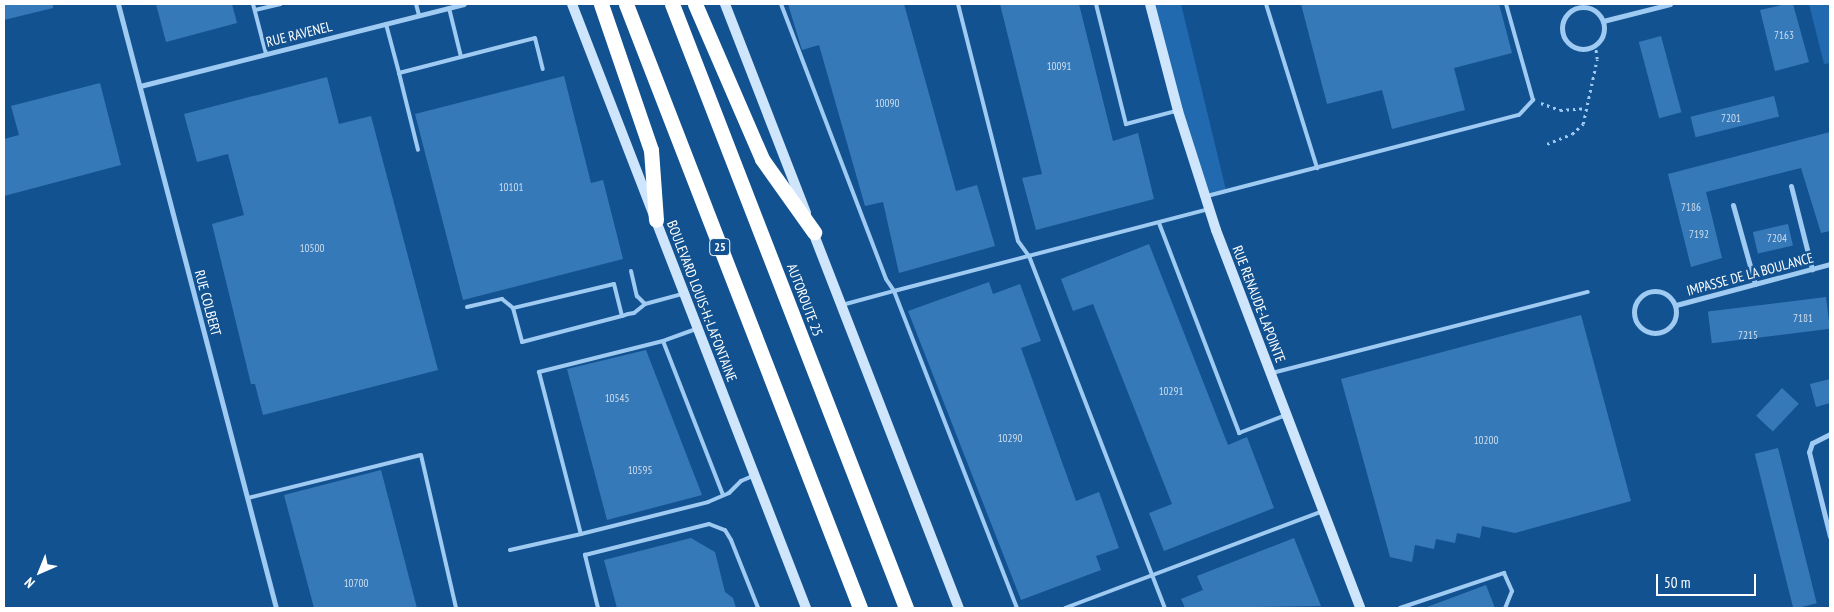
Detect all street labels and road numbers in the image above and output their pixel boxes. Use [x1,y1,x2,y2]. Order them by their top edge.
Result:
street label: RUE RAVENEL [264,18,334,50]
street label: BOULEVARD LOUIS-H.-LAFONTAINE [663,218,741,384]
road number: 25 [709,238,731,256]
street label: RUE RENAUDE-LAPOINTE [1229,243,1289,365]
street label: IMPASSE DE LA BOULANCE [1684,249,1816,299]
street label: AUTOROUTE 25 [783,261,827,339]
street label: RUE COLBERT [191,268,225,338]

